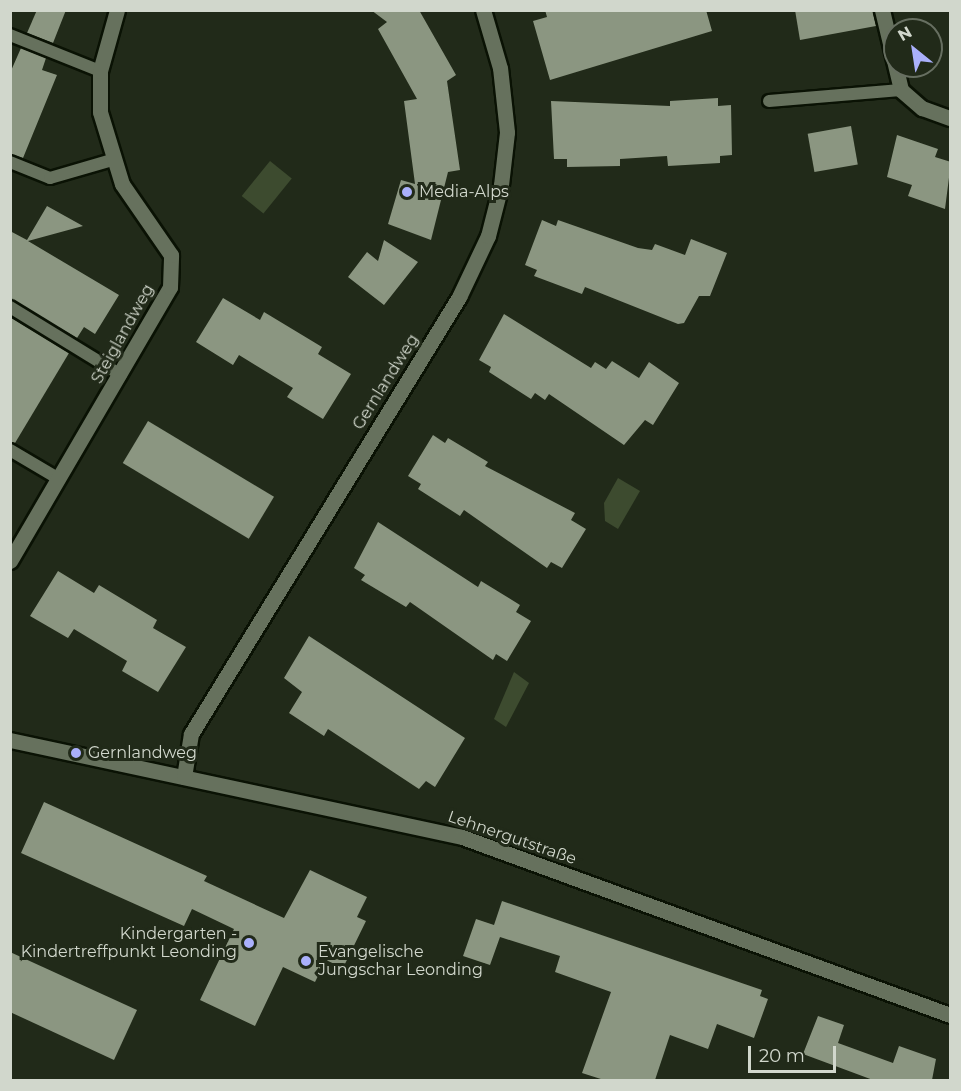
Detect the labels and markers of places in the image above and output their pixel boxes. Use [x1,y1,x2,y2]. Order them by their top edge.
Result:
place label: Media-Alps [419,182,509,202]
marker: Media-Alps [400,185,414,199]
place label: Gernlandweg [88,743,197,763]
marker: Gernlandweg [69,746,83,760]
place label: Kindergarten - Kindertreffpunkt Leonding [21,924,237,962]
marker: Kindergarten - Kindertreffpunkt Leonding [242,936,256,950]
place label: Evangelische Jungschar Leonding [318,942,483,980]
marker: Evangelische Jungschar Leonding [299,954,313,968]

